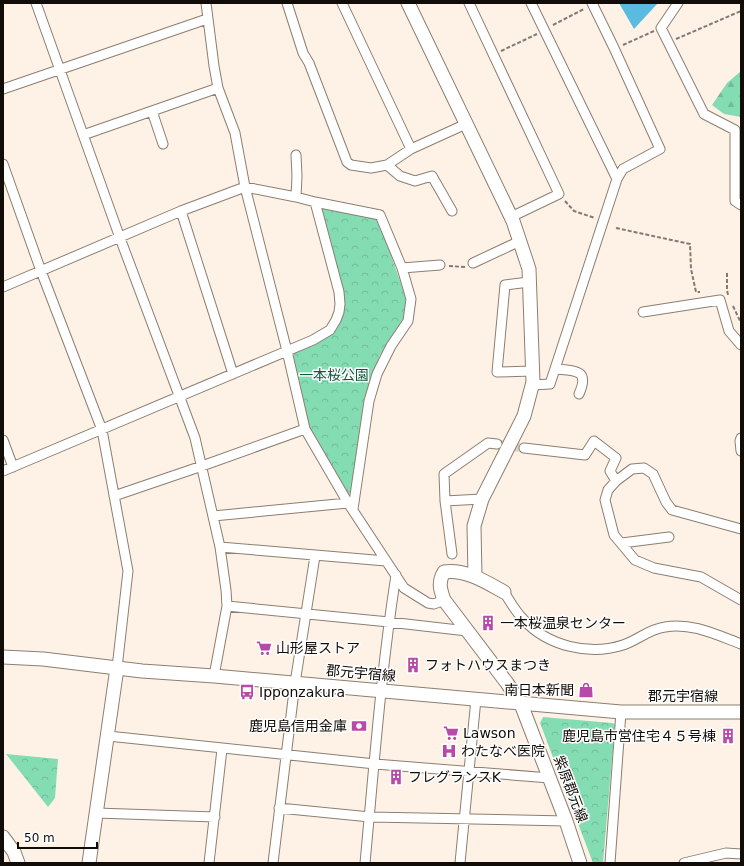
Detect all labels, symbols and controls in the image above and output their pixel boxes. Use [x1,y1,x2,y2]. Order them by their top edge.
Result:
park label: 一本桜公園 [299,367,369,383]
building icon: 一本桜温泉センター [479,614,497,632]
place label: 一本桜温泉センター [500,615,626,631]
supermarket icon: 山形屋ストア [255,639,273,657]
place label: 山形屋ストア [276,640,360,656]
building icon: フォトハウスまつき [404,656,422,674]
place label: フォトハウスまつき [425,657,551,673]
street label: 郡元宇宿線 [325,662,397,684]
shop icon: 南日本新聞 [577,681,595,699]
place label: 南日本新聞 [504,682,574,698]
bus stop icon: Ipponzakura [238,683,256,701]
place label: Ipponzakura [259,684,345,700]
street label: 郡元宇宿線 [648,688,718,704]
bank icon: 鹿児島信用金庫 [350,717,368,735]
place label: 鹿児島信用金庫 [249,718,347,734]
supermarket icon: Lawson [442,724,460,742]
place label: Lawson [463,725,516,741]
building icon: 鹿児島市営住宅４５号棟 [719,727,737,745]
place label: 鹿児島市営住宅４５号棟 [562,728,716,744]
hospital icon: わたなべ医院 [440,742,458,760]
place label: わたなべ医院 [461,743,545,759]
street label: 紫原郡元線 [551,753,591,825]
building icon: フレグランスK [387,768,405,786]
place label: フレグランスK [408,769,502,785]
scale bar [18,824,97,850]
text: 50 m [24,831,55,845]

